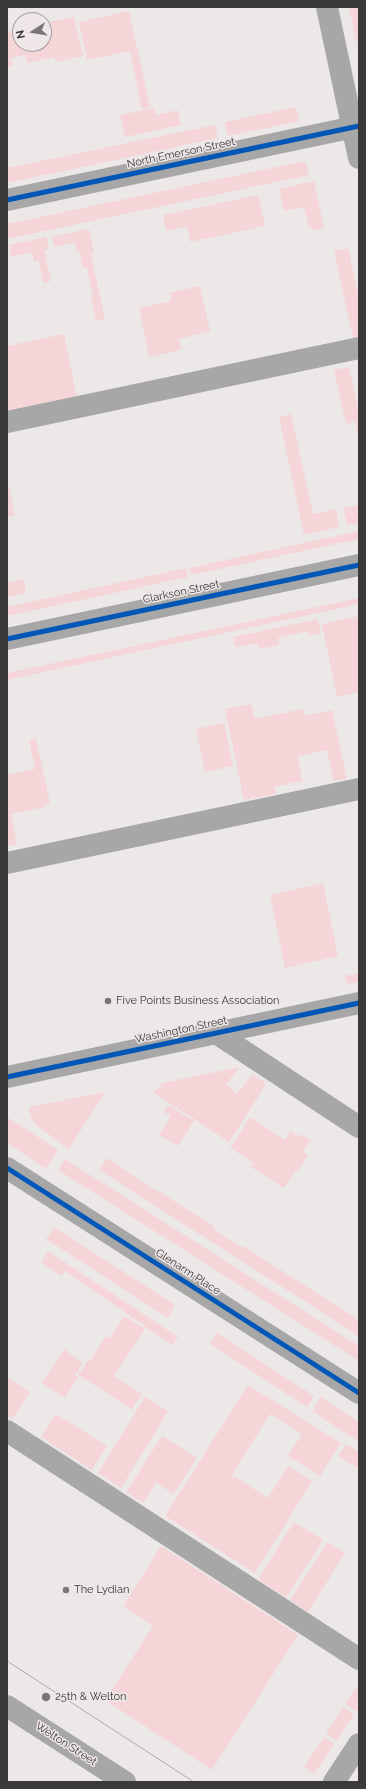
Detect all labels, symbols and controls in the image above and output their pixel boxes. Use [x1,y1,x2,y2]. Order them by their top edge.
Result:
north arrow [12,12,52,52]
text: N [14,29,28,40]
street label: North Emerson Street [126,135,236,171]
street label: Clarkson Street [142,577,220,607]
place label: Five Points Business Association [116,994,279,1008]
marker: Five Points Business Association [103,996,113,1006]
street label: Washington Street [134,1014,228,1046]
street label: Glenarm Place [153,1246,223,1298]
place label: The Lydian [74,1583,129,1597]
marker: The Lydian [61,1585,71,1595]
place label: 25th & Welton [55,1690,127,1704]
marker: 25th & Welton [40,1691,52,1703]
street label: Welton Street [33,1719,99,1769]

